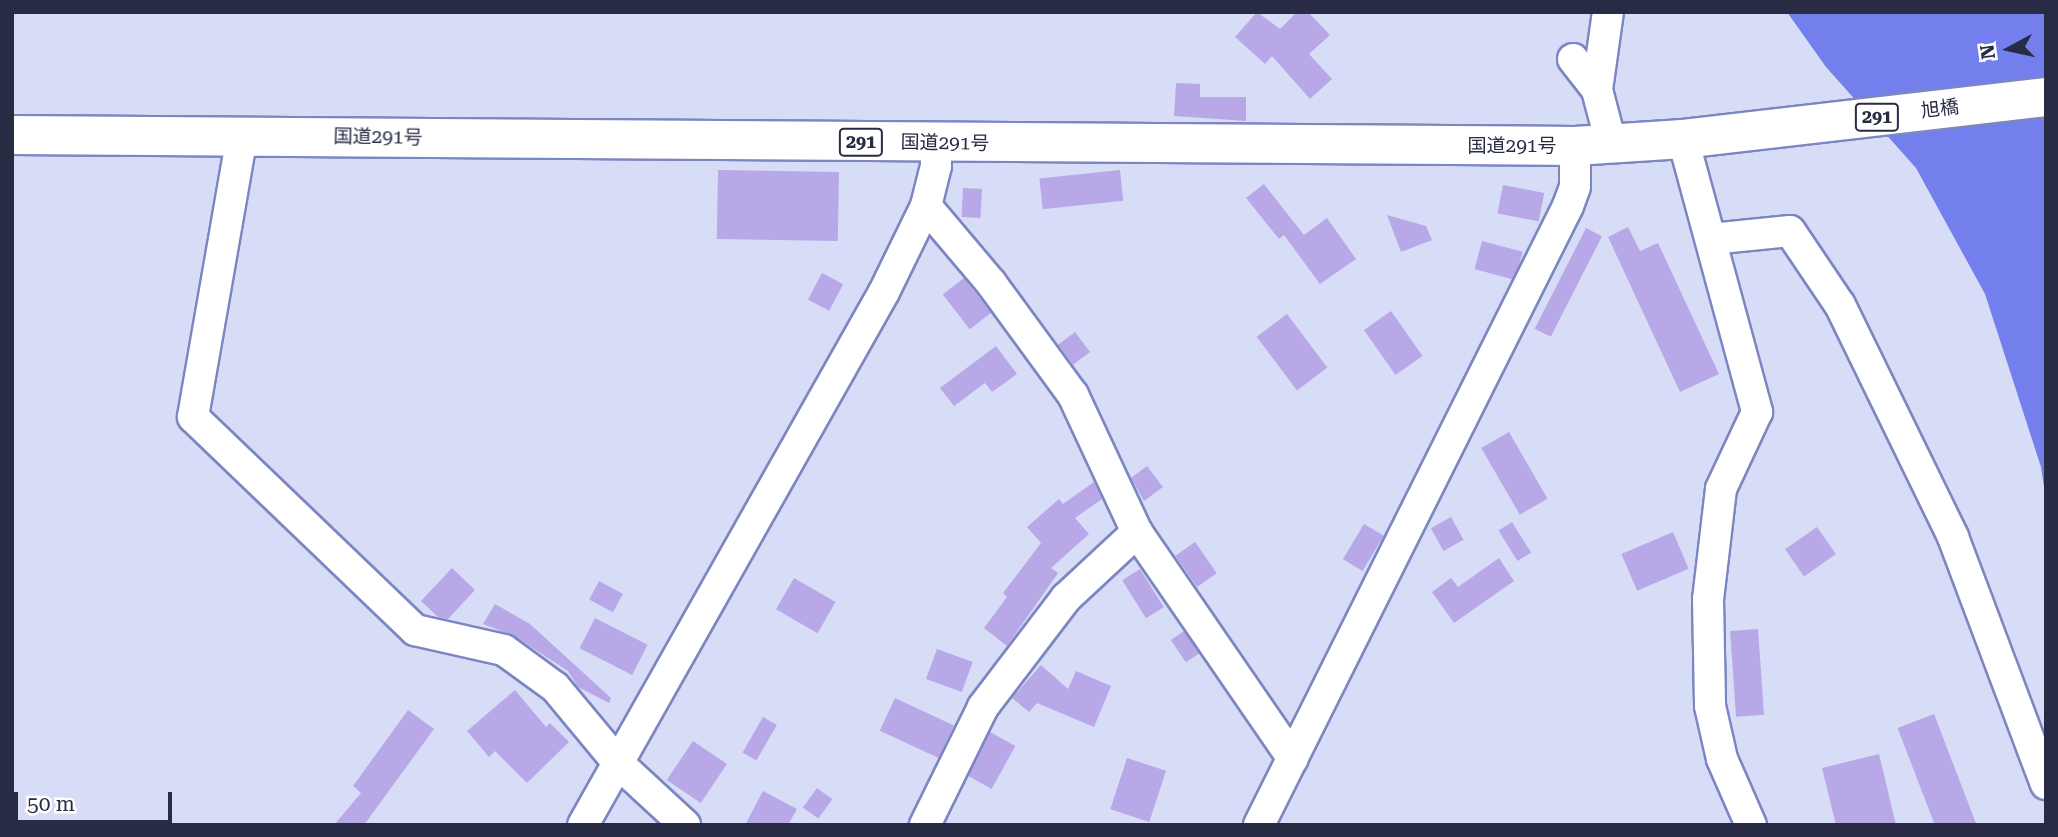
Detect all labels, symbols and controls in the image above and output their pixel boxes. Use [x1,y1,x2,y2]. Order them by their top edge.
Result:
north arrow [1974,14,2044,84]
text: N [1975,43,2000,61]
street label: 旭橋 [1920,95,1960,123]
road number: 291 [1854,103,1900,132]
street label: 国道291号 [333,125,423,149]
road number: 291 [838,127,884,156]
street label: 国道291号 [900,131,990,155]
street label: 国道291号 [1468,135,1556,157]
scale bar [18,778,175,822]
text: 50 m [27,792,75,816]

